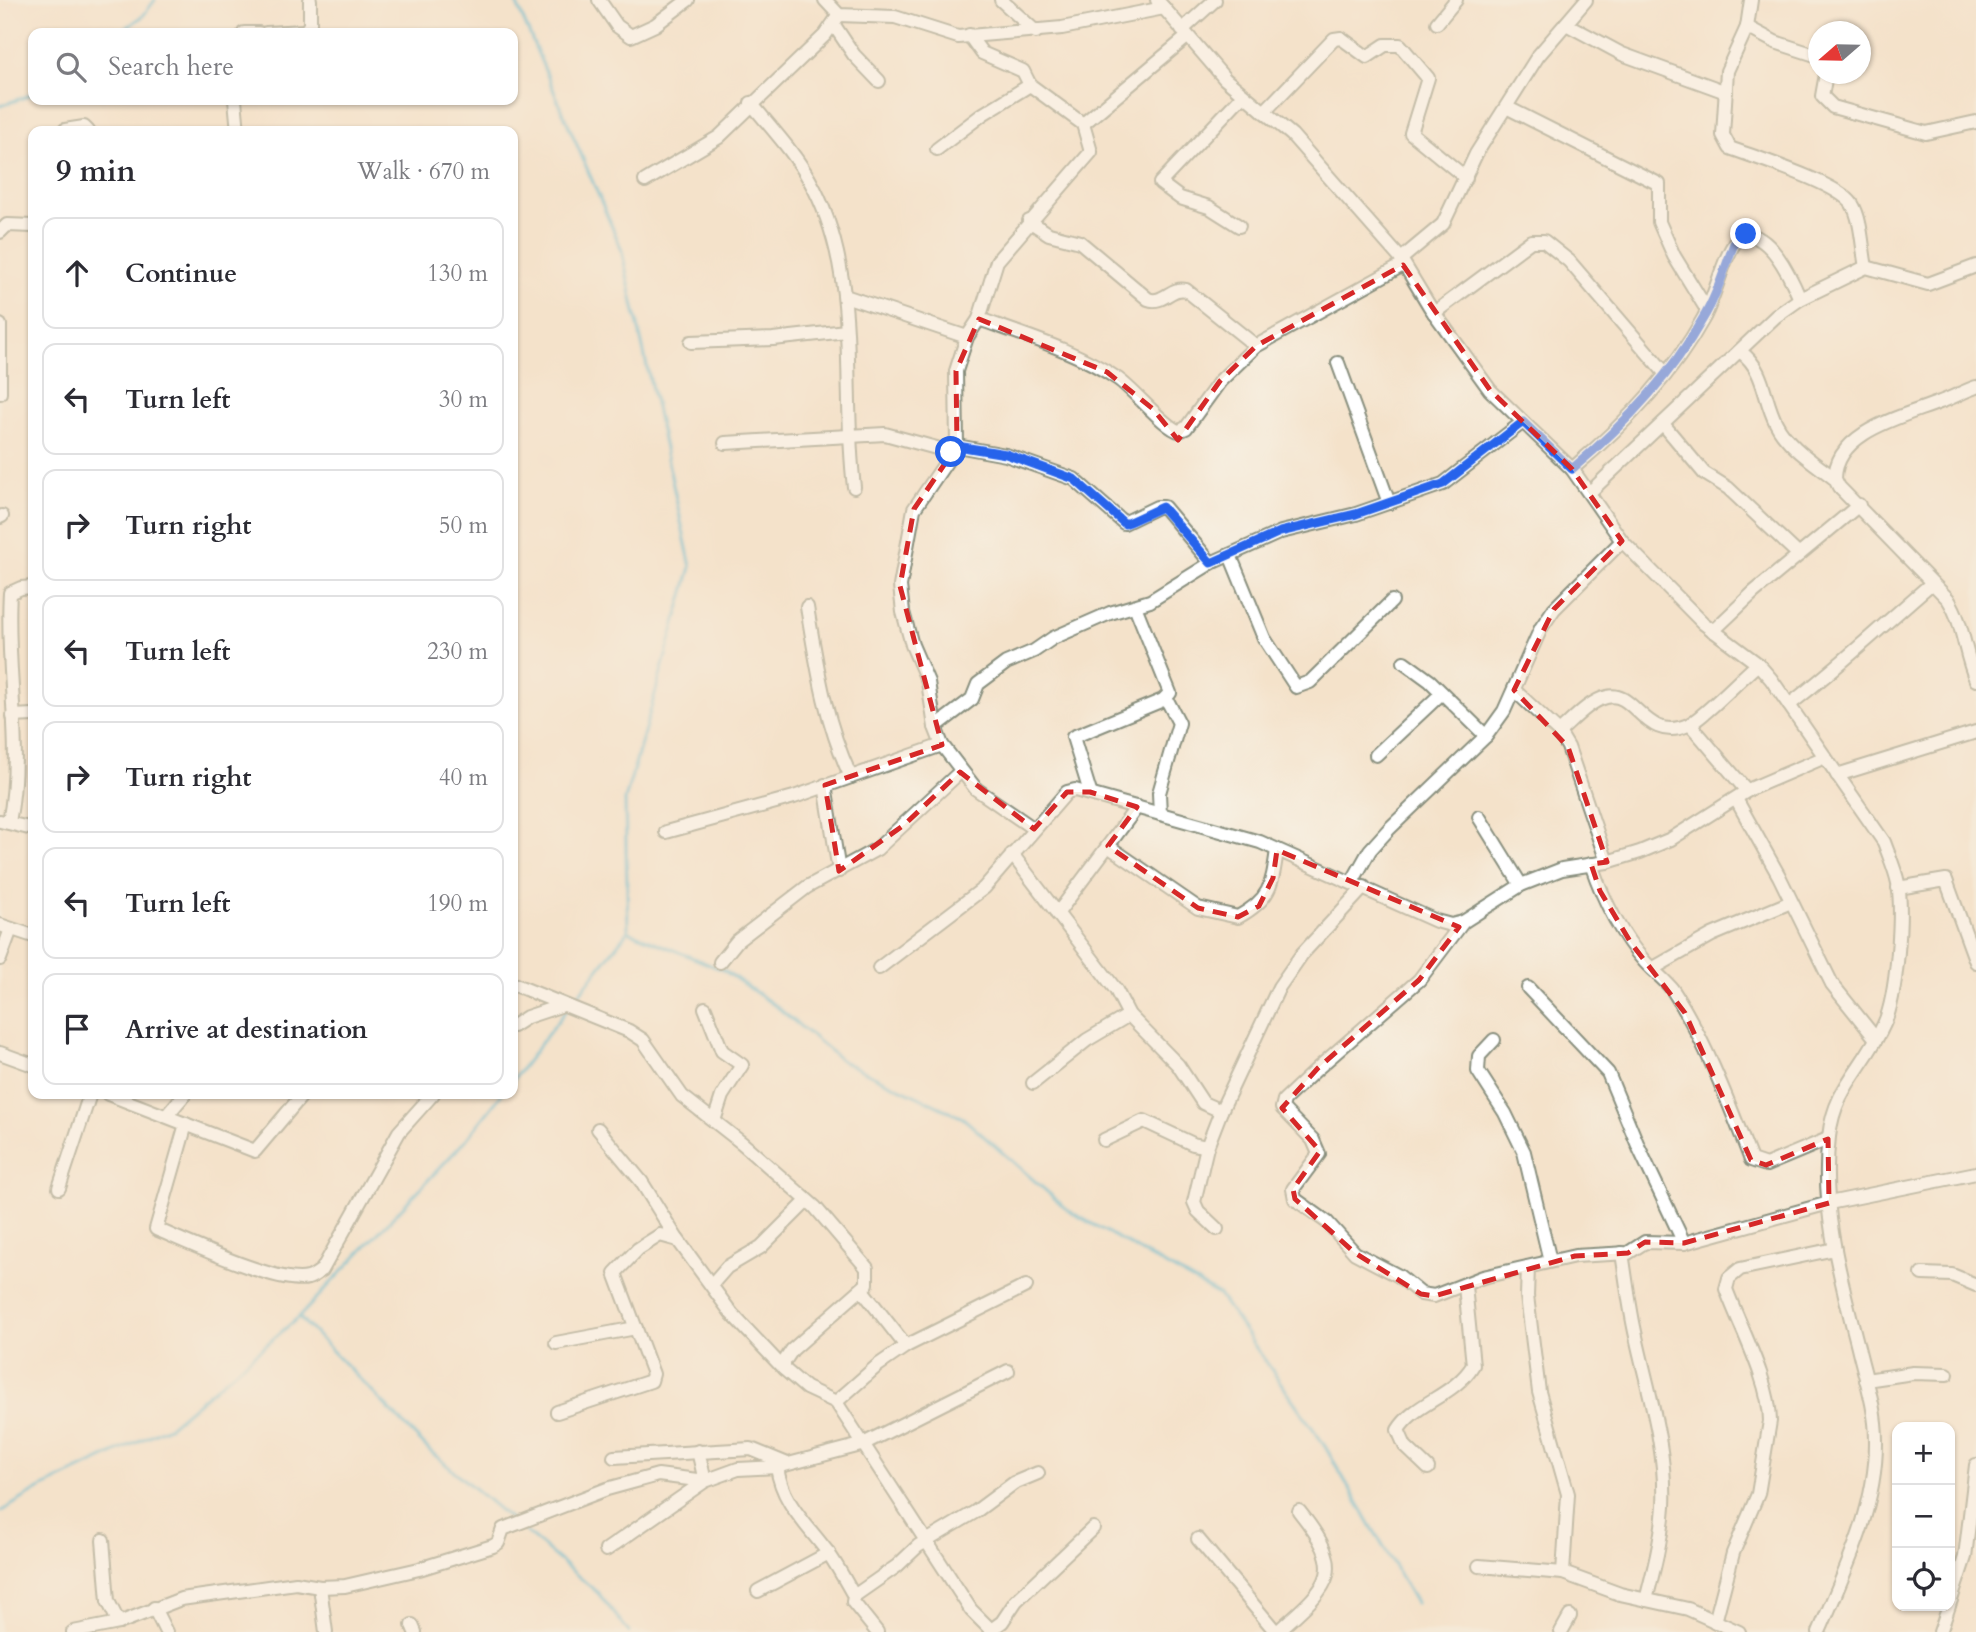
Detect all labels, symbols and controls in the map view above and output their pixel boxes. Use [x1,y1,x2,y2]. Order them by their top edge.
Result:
north arrow [1808,21,1871,84]
search box [28,28,518,105]
icon: search [52,48,90,86]
text: Search here [108,49,234,84]
text: 9 min [56,151,136,192]
text: Walk · 670 m [357,156,490,187]
route end [1730,218,1761,249]
icon: ahead [58,254,96,292]
text: Continue [125,256,237,291]
text: 130 m [427,258,488,289]
icon: left [58,380,96,418]
text: Turn left [125,382,230,417]
text: 30 m [439,384,488,415]
route start [935,436,966,467]
icon: right [58,506,96,544]
text: Turn right [125,508,252,543]
text: 50 m [439,510,488,541]
icon: left [58,632,96,670]
text: Turn left [125,634,230,669]
text: 230 m [427,636,488,667]
icon: right [58,758,96,796]
text: Turn right [125,760,252,795]
text: 40 m [439,762,488,793]
icon: left [58,884,96,922]
text: Turn left [125,886,230,921]
text: 190 m [427,888,488,919]
icon: arrive [58,1010,96,1048]
text: Arrive at destination [125,1012,368,1047]
map controls [1892,1422,1955,1611]
button: + [1892,1422,1955,1485]
button: − [1892,1485,1955,1548]
button: locate [1892,1548,1955,1611]

